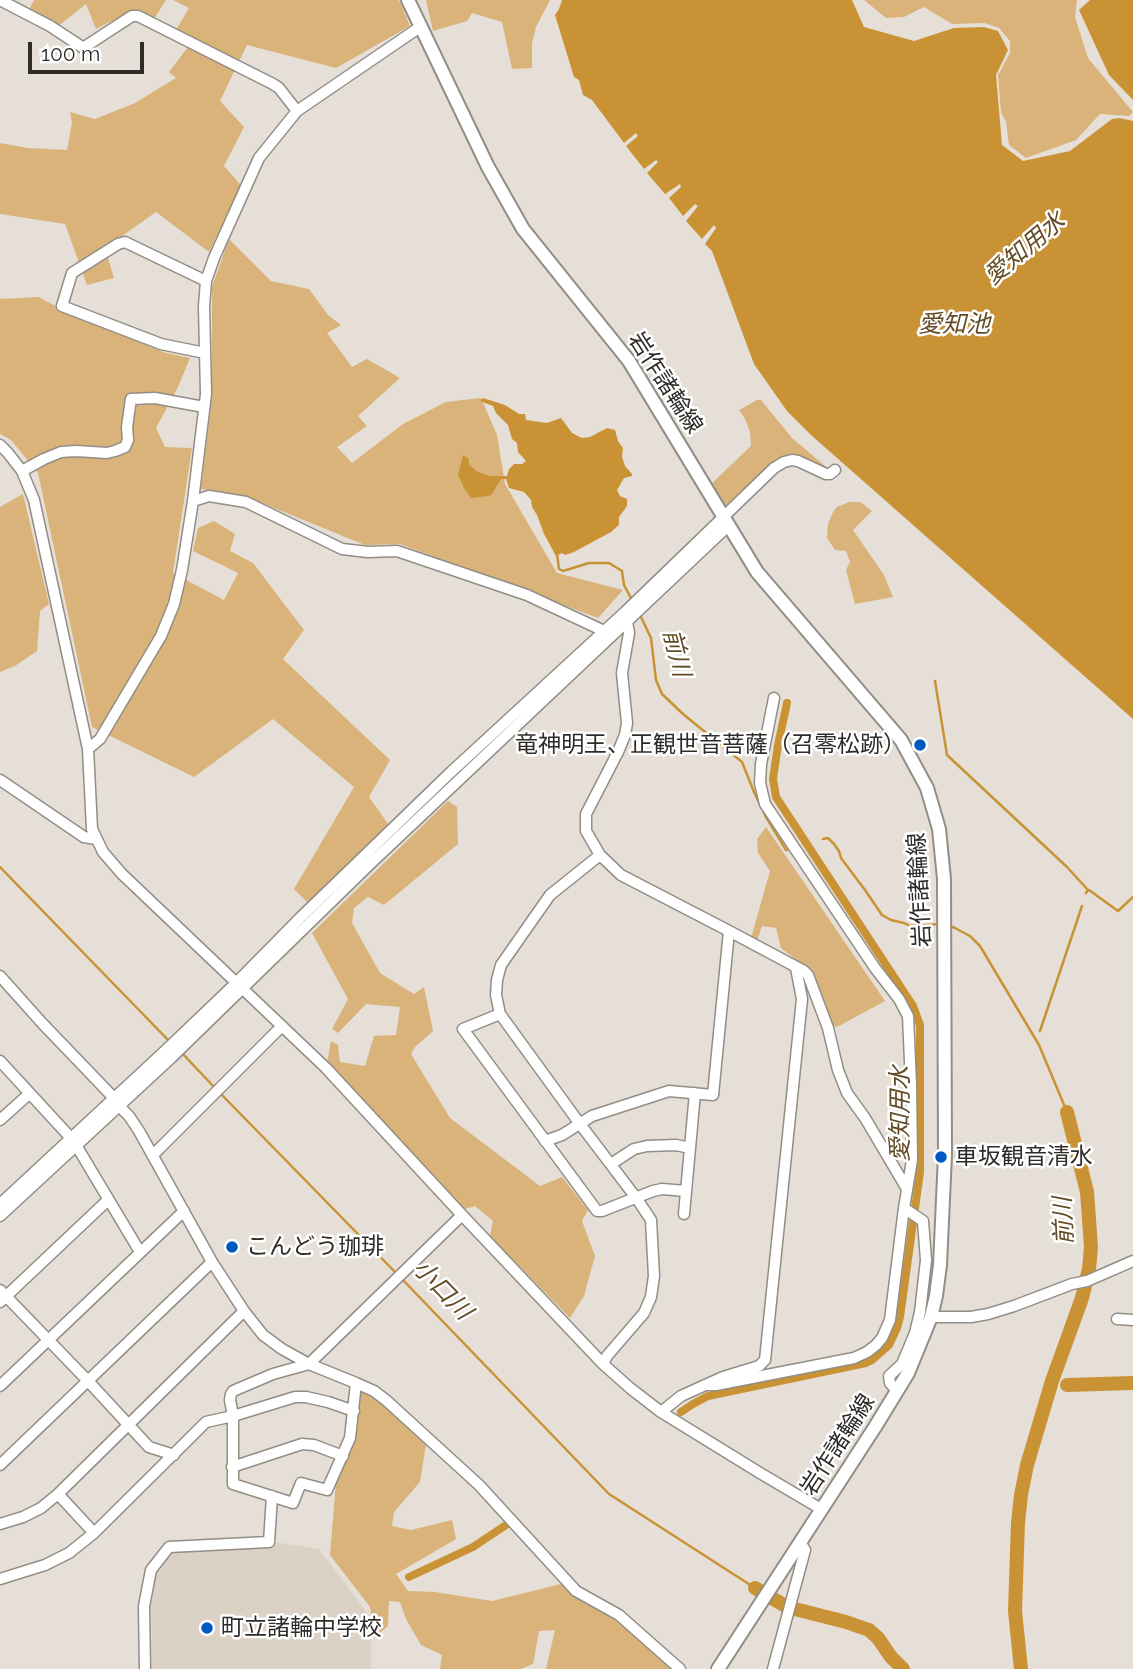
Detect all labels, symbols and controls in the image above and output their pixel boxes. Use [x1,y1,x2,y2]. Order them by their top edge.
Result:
scale bar [32,28,147,72]
text: 100 m [41,41,100,66]
water label: 愛知用水 [979,207,1071,291]
water label: 愛知池 [918,311,990,339]
street label: 岩作諸輪線 [622,327,708,439]
water label: 前川 [656,626,696,680]
place label: 竜神明王、正観世音菩薩（召零松跡） [515,731,906,759]
marker: 竜神明王、正観世音菩薩（召零松跡） [912,737,928,753]
street label: 岩作諸輪線 [903,832,937,948]
water label: 愛知用水 [887,1066,915,1162]
place label: 車坂観音清水 [955,1143,1093,1171]
marker: 車坂観音清水 [933,1149,949,1165]
water label: 前川 [1048,1196,1080,1246]
place label: こんどう珈琲 [246,1233,384,1261]
marker: こんどう珈琲 [224,1239,240,1255]
water label: 小口川 [407,1254,477,1326]
street label: 岩作諸輪線 [795,1389,881,1501]
place label: 町立諸輪中学校 [221,1614,382,1642]
marker: 町立諸輪中学校 [199,1620,215,1636]

